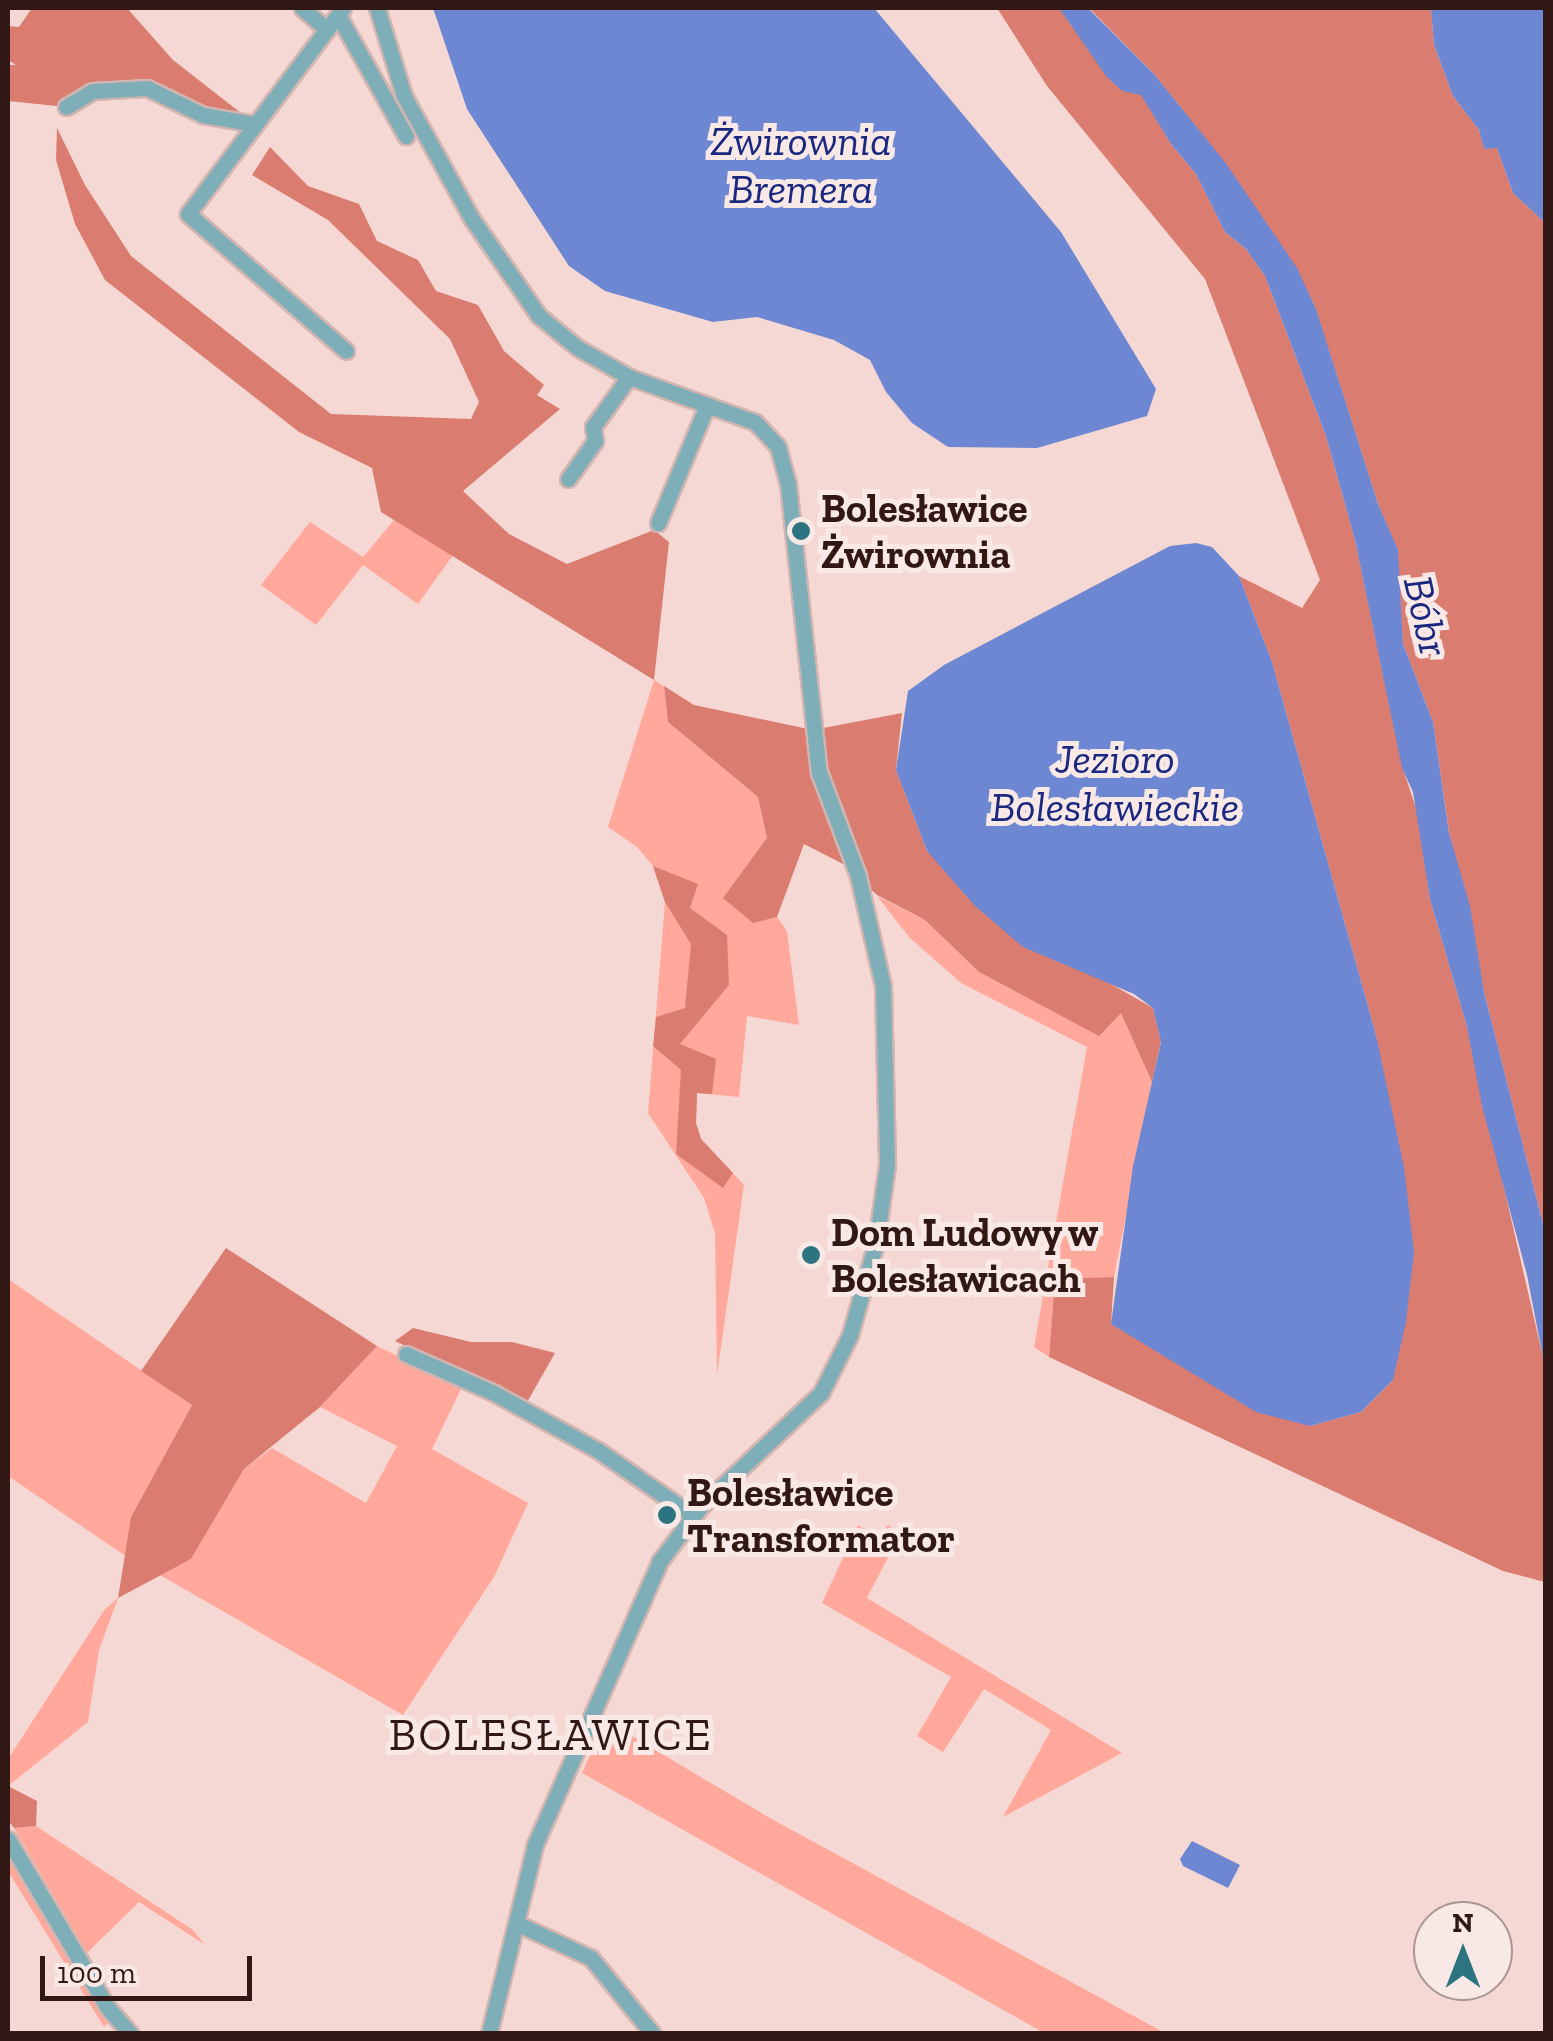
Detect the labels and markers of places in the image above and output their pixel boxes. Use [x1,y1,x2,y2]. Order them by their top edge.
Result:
place label: Bolesławice Żwirownia [821,484,1028,578]
marker: Bolesławice Żwirownia [790,520,812,542]
place label: Dom Ludowy w Bolesławicach [831,1208,1100,1302]
marker: Dom Ludowy w Bolesławicach [800,1244,822,1266]
place label: Bolesławice Transformator [687,1468,955,1562]
marker: Bolesławice Transformator [656,1504,678,1526]

